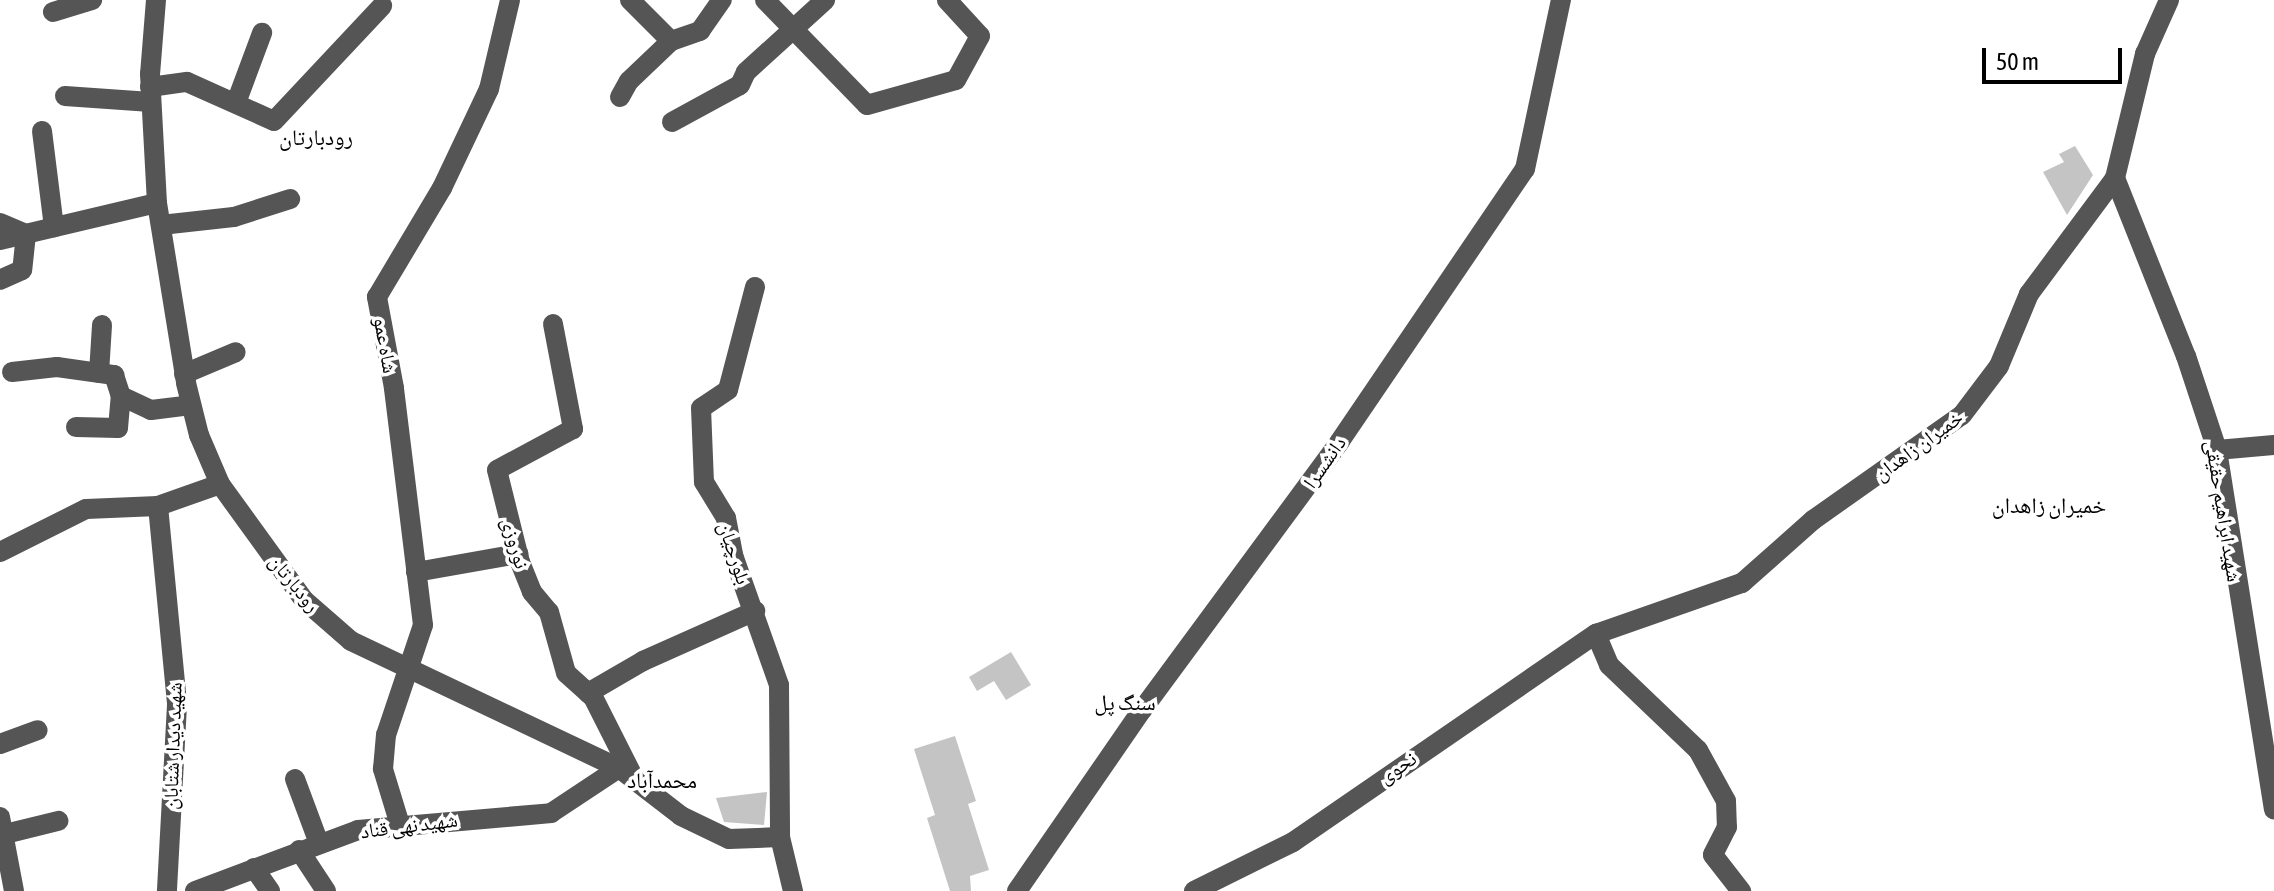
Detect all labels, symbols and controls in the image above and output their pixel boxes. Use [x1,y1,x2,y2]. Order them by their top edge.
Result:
scale bar [1986,32,2126,82]
text: 50 m [1996,48,2039,75]
district label: رودبارتان [279,125,353,151]
street label: شاه عمو [369,315,403,375]
street label: خمیران زاهدان [1869,405,1967,485]
street label: دانشسرا [1298,431,1350,493]
street label: شهید ابراهیم حقیقی [2201,438,2247,584]
district label: خمیران زاهدان [1992,493,2106,519]
street label: نوروزی [497,515,535,571]
street label: بلورچیان [714,519,756,587]
street label: رودبارتان [265,549,325,617]
street label: شهید دیدار شتابان [158,682,186,810]
district label: سنگ پل [1094,690,1156,716]
street label: نحوی [1373,746,1421,788]
district label: محمدآباد [627,768,697,794]
street label: شهید نهی قناد [359,807,459,843]

